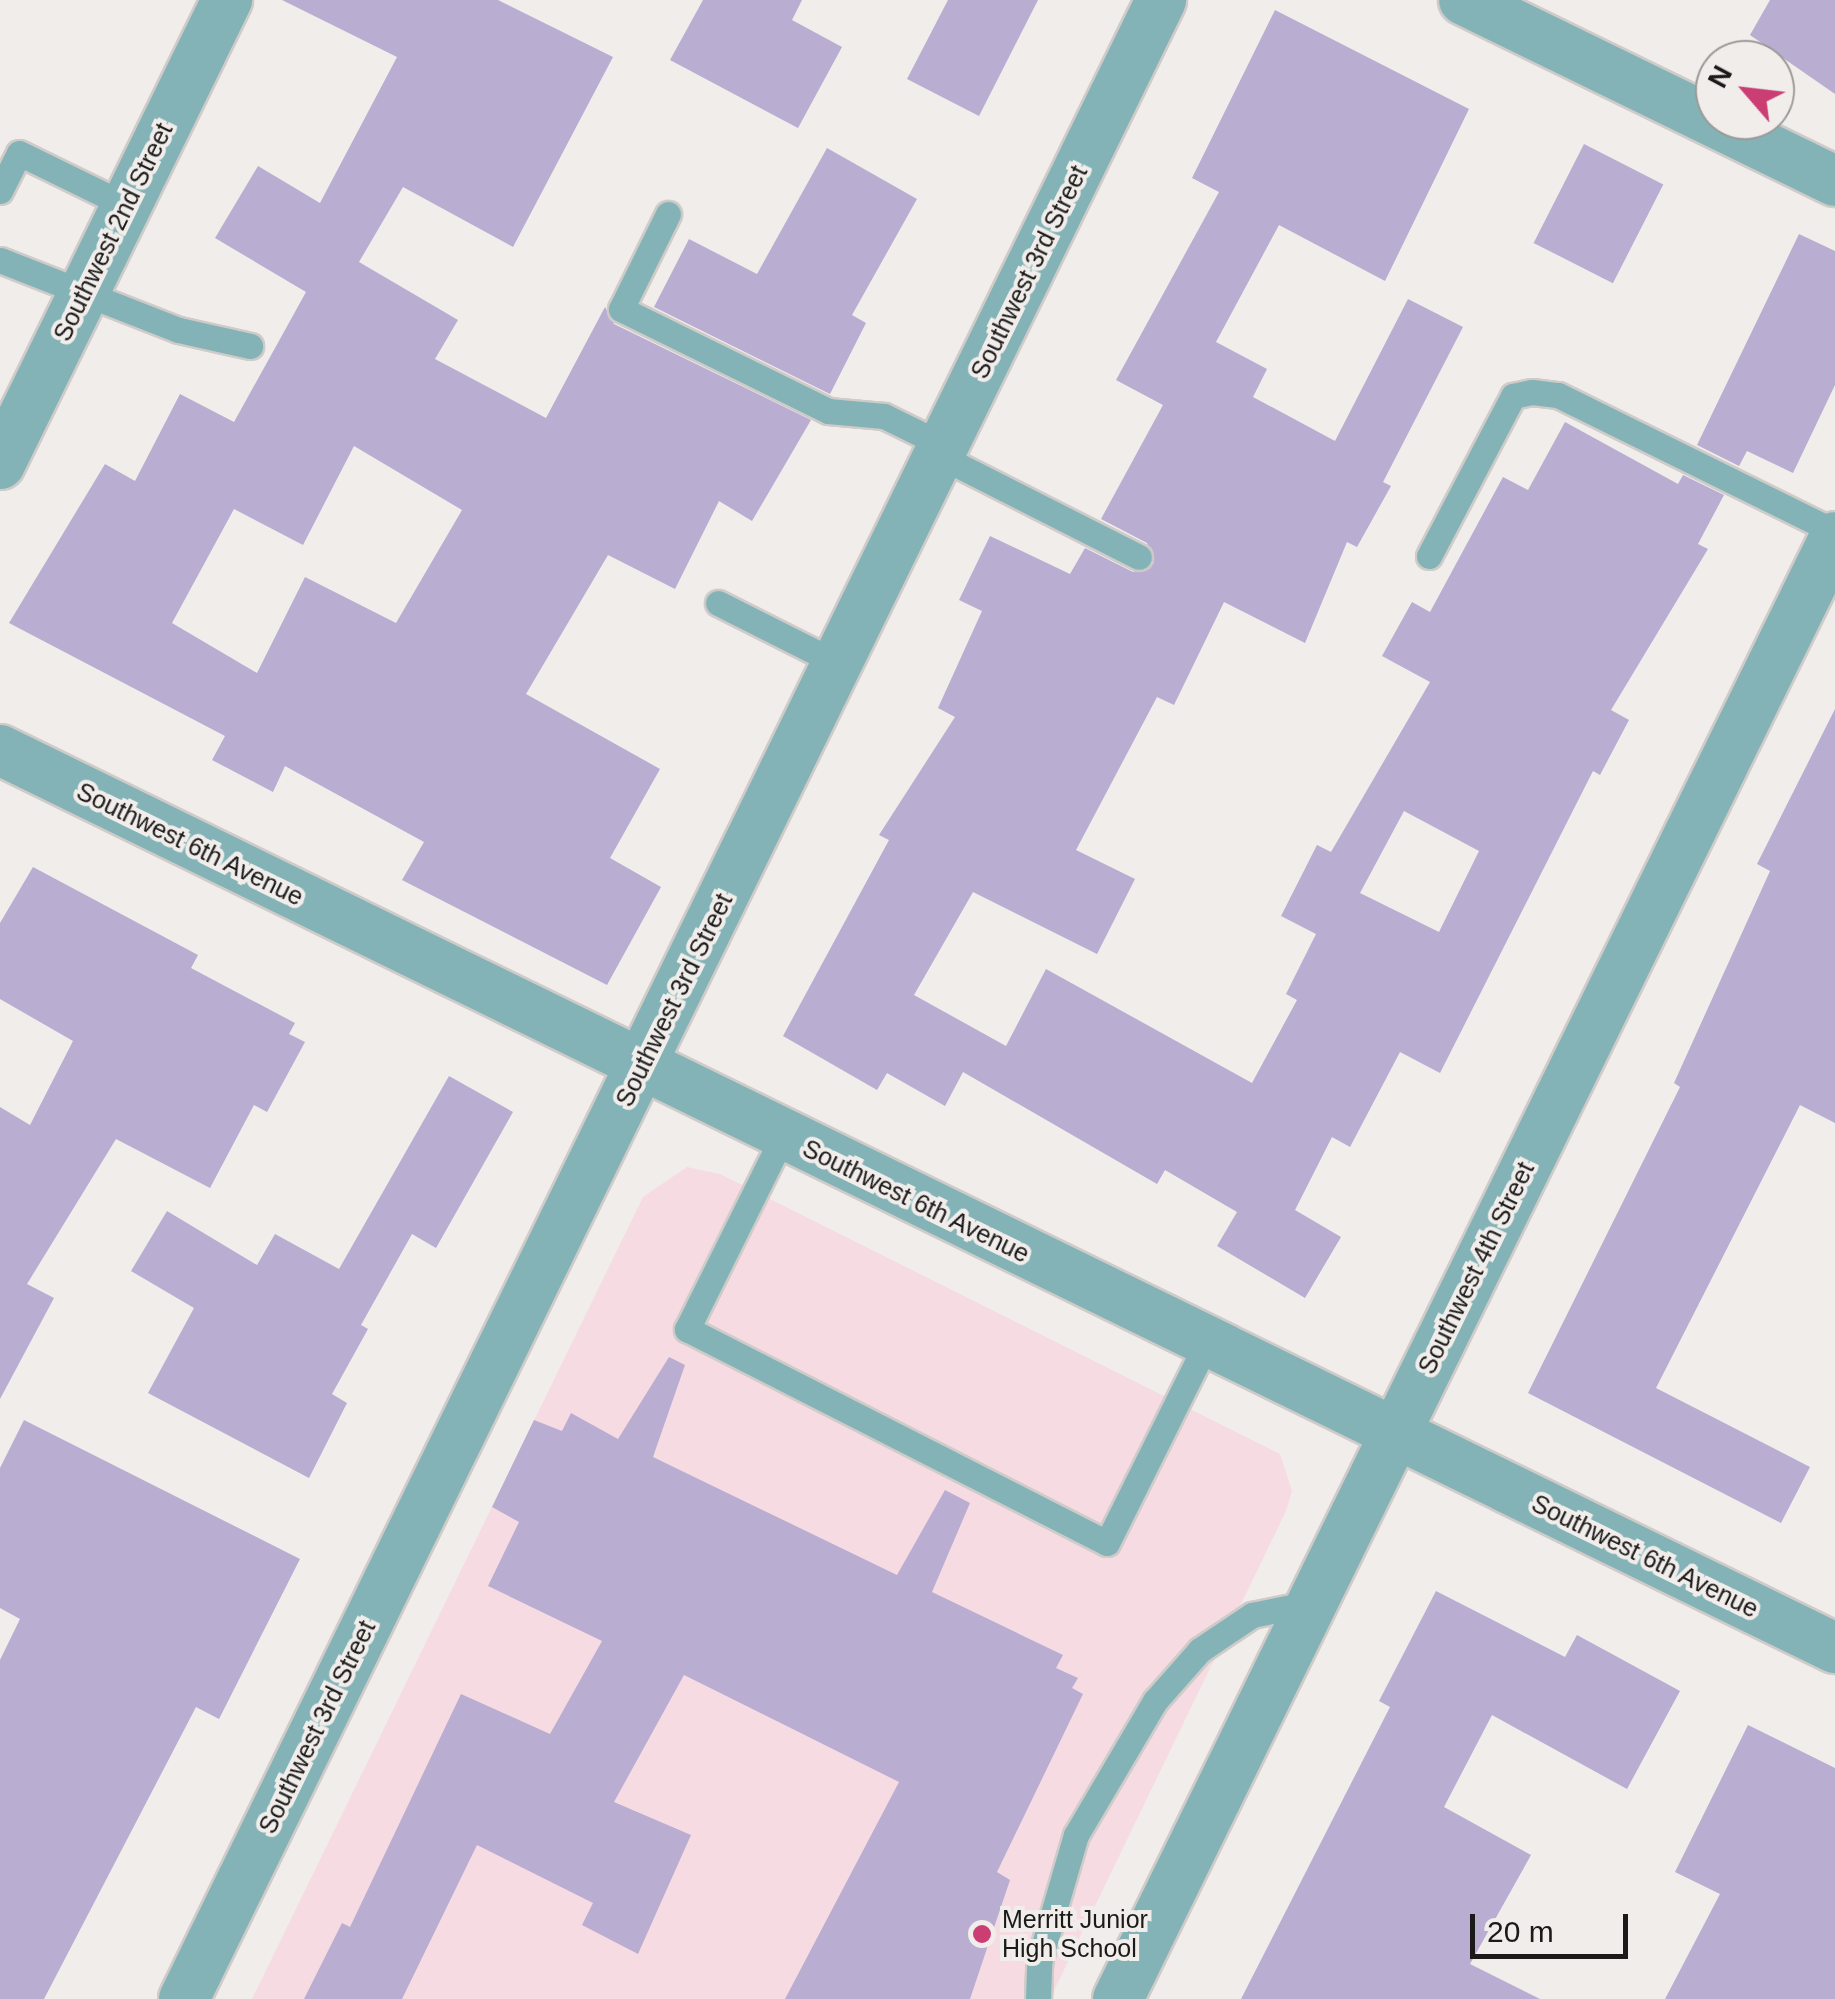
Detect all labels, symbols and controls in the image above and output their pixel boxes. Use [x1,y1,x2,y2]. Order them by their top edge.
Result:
north arrow [1695,40,1795,140]
text: N [1701,60,1738,93]
street label: Southwest 2nd Street [47,118,179,346]
street label: Southwest 3rd Street [964,161,1094,383]
street label: Southwest 6th Avenue [71,776,309,912]
street label: Southwest 3rd Street [609,889,739,1111]
street label: Southwest 6th Avenue [797,1133,1035,1269]
street label: Southwest 4th Street [1412,1157,1540,1379]
street label: Southwest 6th Avenue [1526,1488,1764,1624]
street label: Southwest 3rd Street [252,1616,382,1838]
scale bar [1475,1894,1632,1956]
place label: Merritt Junior High School [1002,1905,1148,1964]
text: 20 m [1487,1915,1554,1948]
marker: Merritt Junior High School [971,1923,993,1945]

